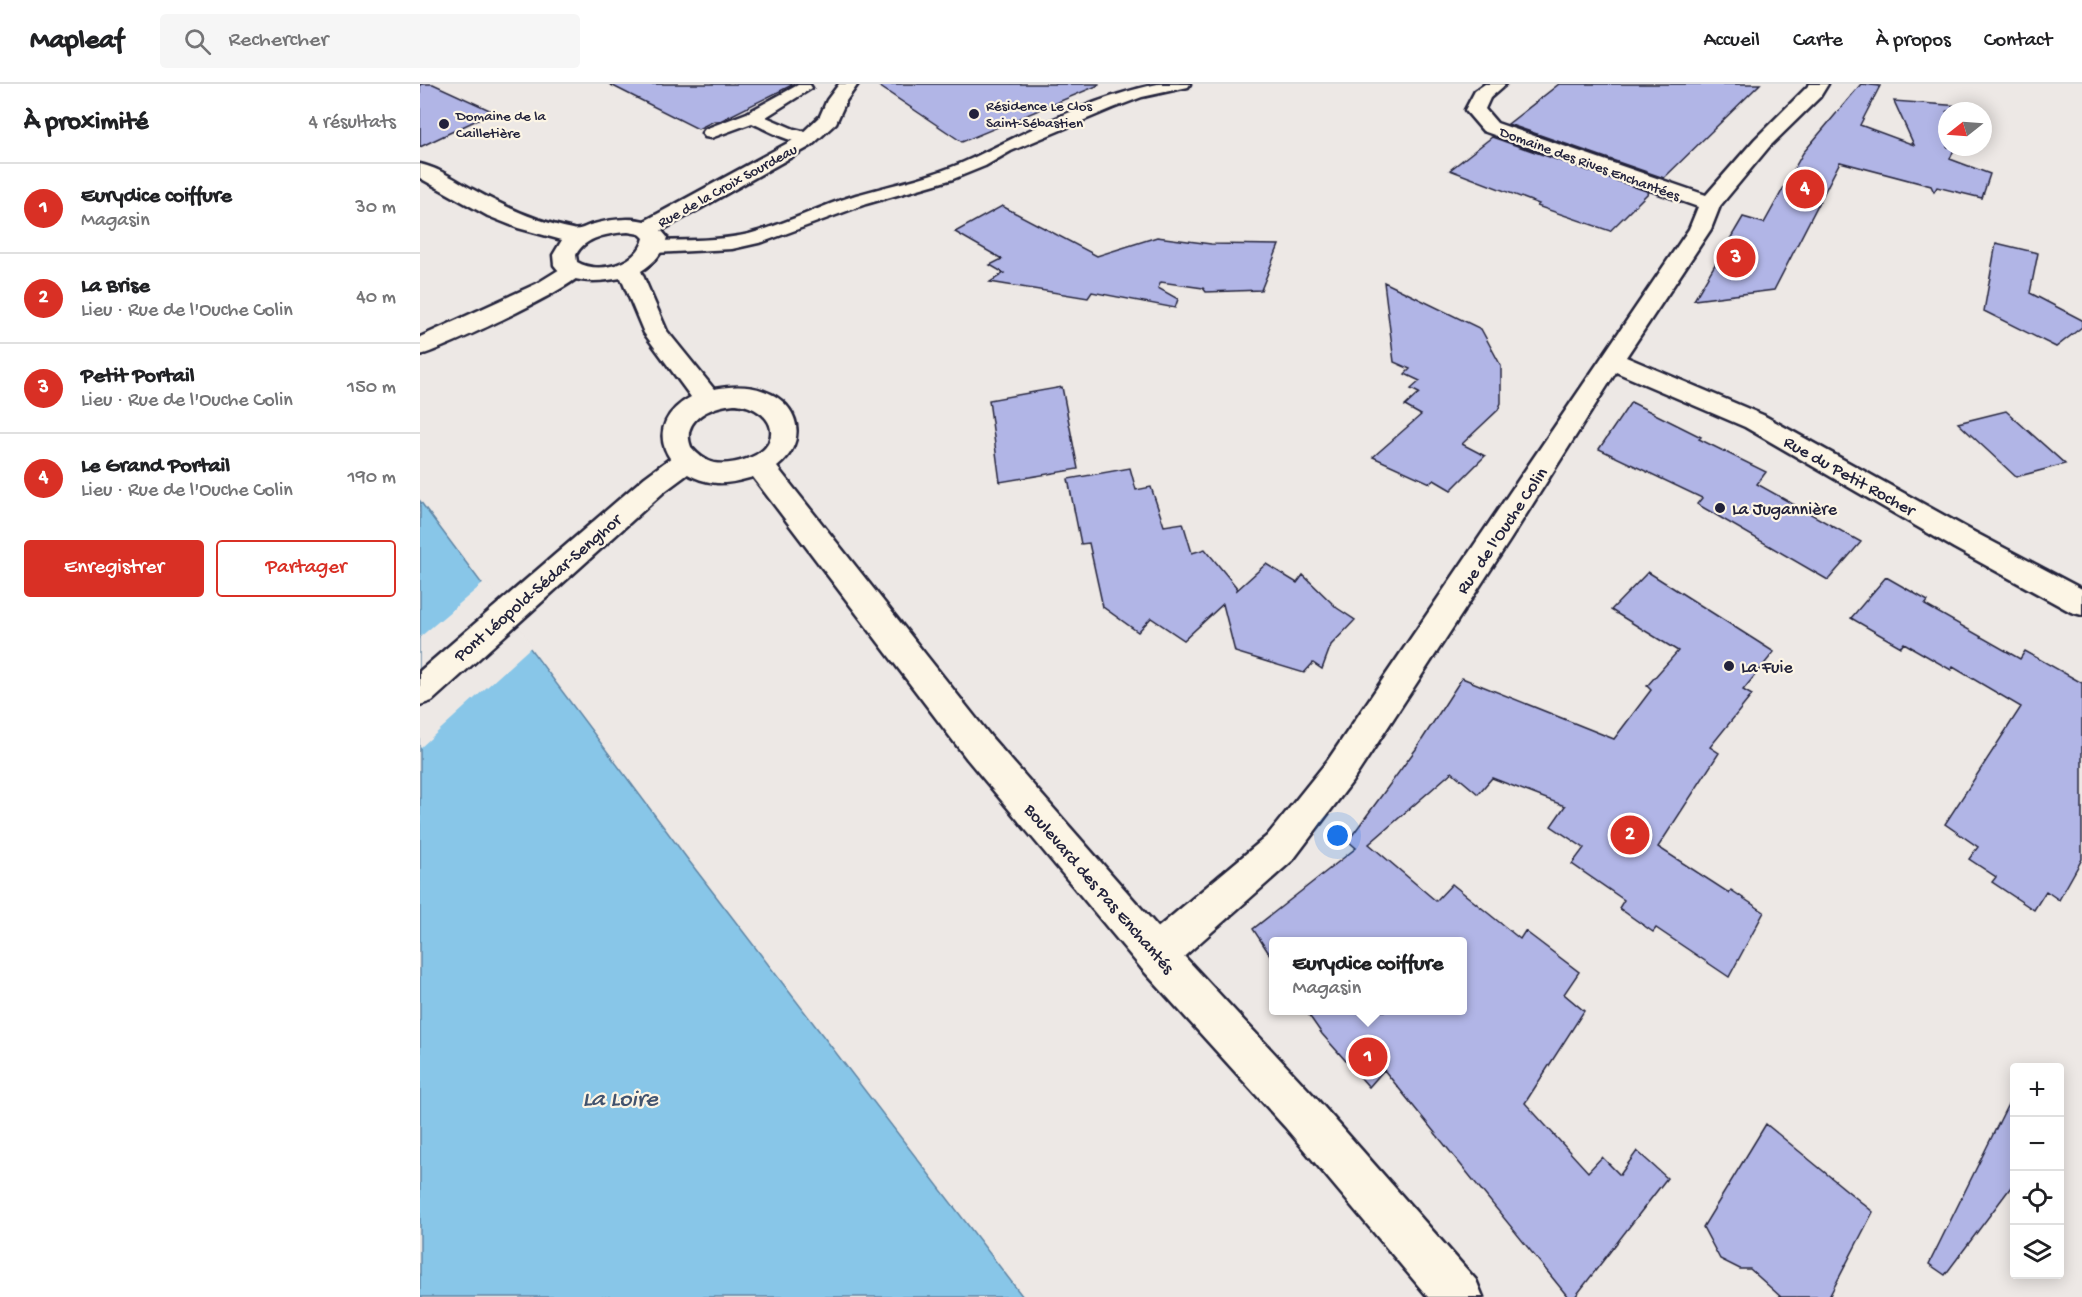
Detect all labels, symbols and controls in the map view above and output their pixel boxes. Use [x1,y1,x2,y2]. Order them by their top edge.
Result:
search box [160,14,580,68]
text: Mapleaf [30,25,124,58]
icon: search [181,25,214,58]
text: Rechercher [229,28,328,54]
text: Accueil [1703,29,1760,54]
text: Carte [1793,29,1843,54]
text: À propos [1876,29,1951,54]
text: Contact [1984,29,2052,54]
place label: Résidence Le Clos Saint-Sébastien [986,98,1092,133]
north arrow [1938,102,1992,156]
marker: Résidence Le Clos Saint-Sébastien [967,107,981,121]
text: À proximité [24,108,148,139]
place label: Domaine de la Cailletière [455,108,547,143]
text: 4 résultats [308,112,396,135]
marker: Domaine de la Cailletière [437,117,451,131]
street label: Domaine des Rives Enchantées [1496,123,1682,206]
street label: Rue de la Croix Sourdeau [655,141,801,233]
pin: 4 [1786,166,1824,212]
text: Eurydice coiffure [81,184,232,210]
text: 1 [39,197,48,220]
text: 30 m [355,197,396,220]
text: Magasin [81,210,150,233]
pin: 3 [1716,236,1756,280]
text: La Brise [81,274,150,300]
text: 2 [39,287,48,310]
text: 40 m [356,287,396,310]
text: Lieu · Rue de l'Ouche Colin [81,300,293,323]
text: Petit Portail [81,364,195,390]
text: 3 [38,377,49,400]
text: 150 m [347,377,396,400]
text: Lieu · Rue de l'Ouche Colin [81,390,293,413]
street label: Rue du Petit Rocher [1779,432,1920,523]
text: Le Grand Portail [81,454,230,480]
street label: Rue de l'Ouche Colin [1453,464,1553,599]
text: 4 [39,467,48,490]
text: 190 m [348,467,396,490]
text: Lieu · Rue de l'Ouche Colin [81,480,293,503]
place label: La Jugannière [1732,500,1838,521]
marker: La Jugannière [1713,501,1727,515]
street label: Pont Léopold-Sédar-Senghor [450,509,628,668]
button: Enregistrer [24,540,204,597]
button: Partager [216,540,396,597]
place label: La Fuie [1741,658,1793,679]
marker: La Fuie [1722,659,1736,673]
street label: Boulevard des Pas Enchantés [1018,800,1179,980]
pin: 2 [1610,812,1650,858]
your location [1323,821,1352,850]
popup [1269,937,1467,1015]
text: Eurydice coiffure [1293,952,1443,978]
text: Magasin [1293,978,1361,1001]
pin: 1 [1348,1034,1388,1080]
map controls [2010,1063,2064,1279]
button: + [2010,1063,2064,1117]
water label: La Loire [582,1086,659,1115]
button: − [2010,1117,2064,1171]
button: locate [2010,1171,2064,1225]
button: layers [2010,1225,2064,1279]

